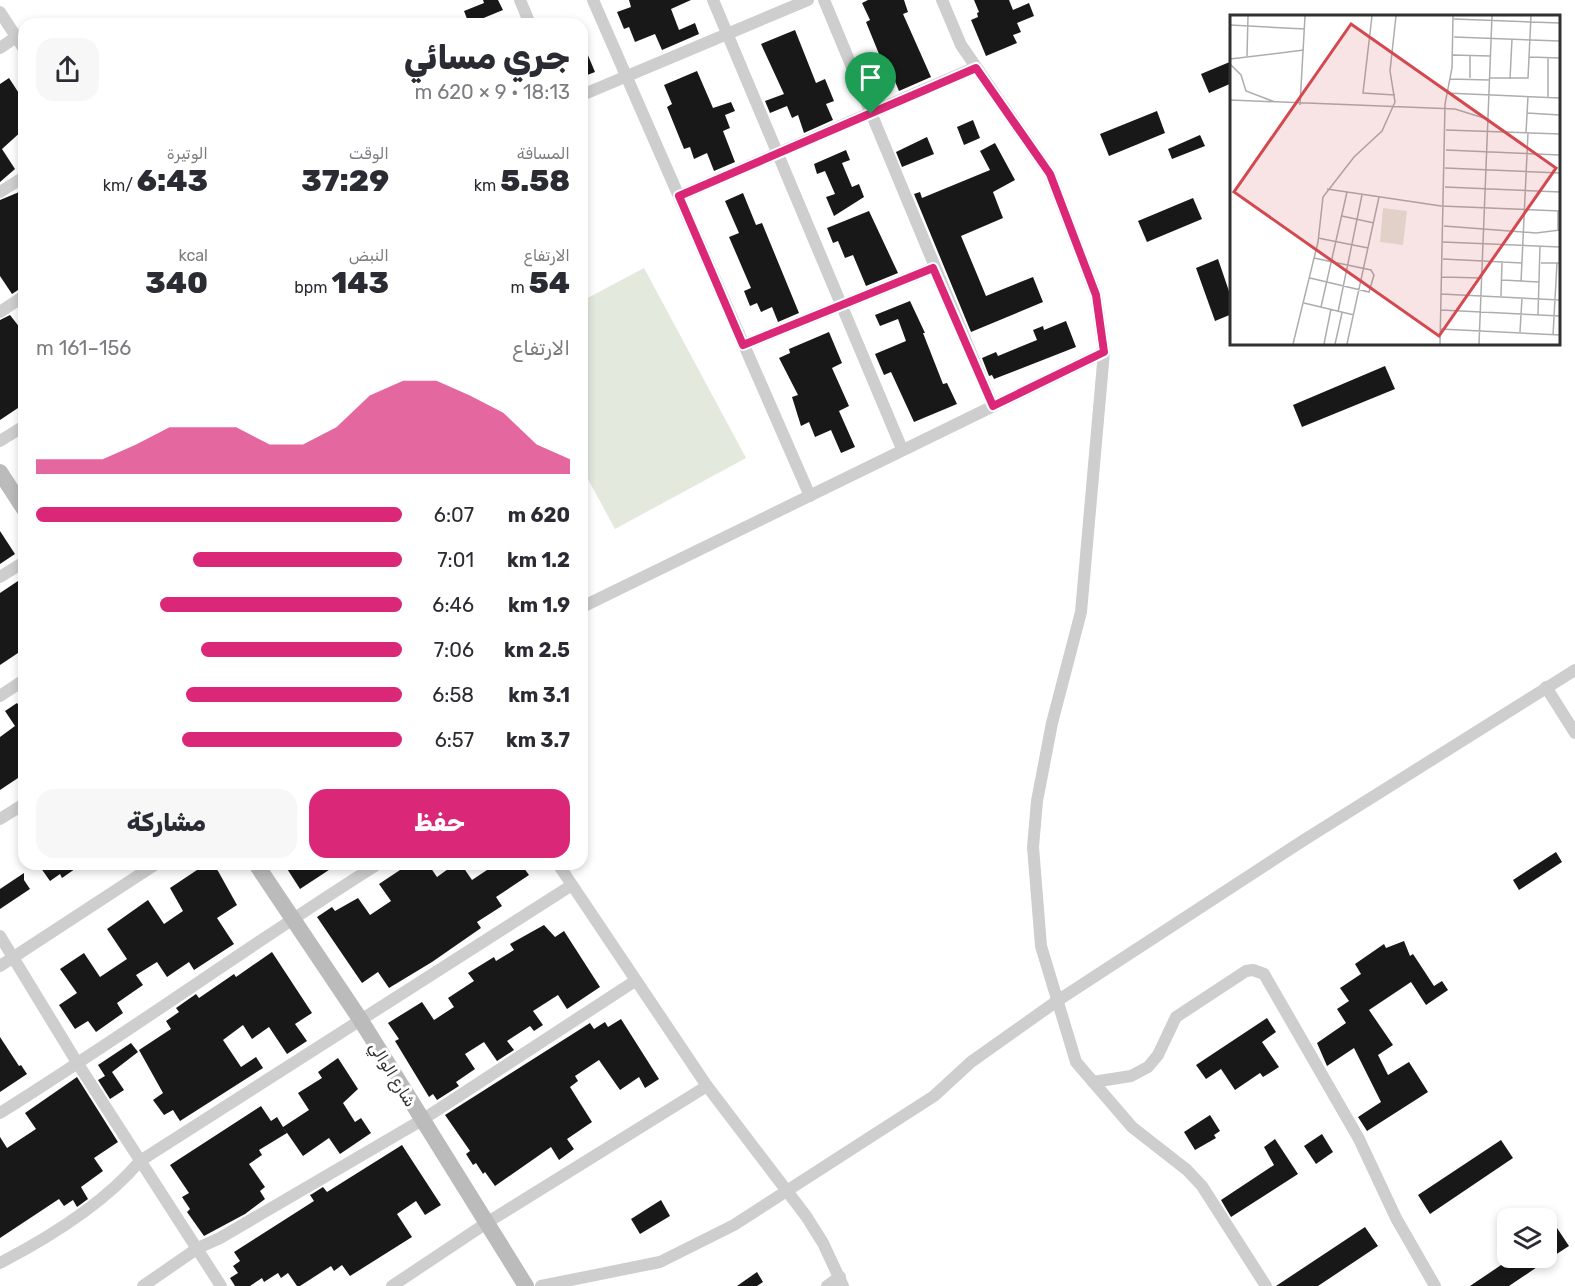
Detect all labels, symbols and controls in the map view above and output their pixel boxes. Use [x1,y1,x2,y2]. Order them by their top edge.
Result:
inset map [1230,15,1560,345]
button: share [36,38,99,101]
text: جري مسائي [404,38,570,77]
pin [845,52,896,114]
icon: arrive [854,61,887,94]
text: 18:13 · 9 × 620 m [415,80,570,104]
text: الوتيرة [167,144,208,163]
text: الوقت [349,144,389,163]
text: المسافة [517,144,570,163]
text: 6:43 [137,163,208,199]
text: 37:29 [301,163,389,199]
text: 5.58 [500,163,570,199]
text: /km [103,176,137,195]
text: km [474,176,500,195]
text: kcal [179,246,208,265]
text: النبض [349,246,389,265]
text: الارتفاع [524,246,570,265]
text: 340 [145,265,208,301]
text: 143 [331,265,389,301]
text: 54 [529,265,570,301]
text: bpm [294,278,331,297]
text: m [511,278,529,297]
text: 156–161 m [36,336,131,360]
text: الارتفاع [512,336,570,360]
text: 6:07 [434,503,474,527]
text: 620 m [508,503,570,527]
text: 7:01 [437,548,474,572]
text: 1.2 km [507,548,570,572]
text: 6:46 [432,593,474,617]
text: 1.9 km [508,593,570,617]
text: 7:06 [434,638,474,662]
text: 2.5 km [504,638,570,662]
text: 6:58 [432,683,474,707]
text: 3.1 km [508,683,570,707]
text: 6:57 [435,728,474,752]
text: 3.7 km [506,728,570,752]
button: مشاركة [36,789,297,858]
button: حفظ [309,789,570,858]
street label: شارع الوالي [363,1038,420,1112]
map controls [1497,1208,1557,1268]
button: layers [1497,1208,1557,1268]

